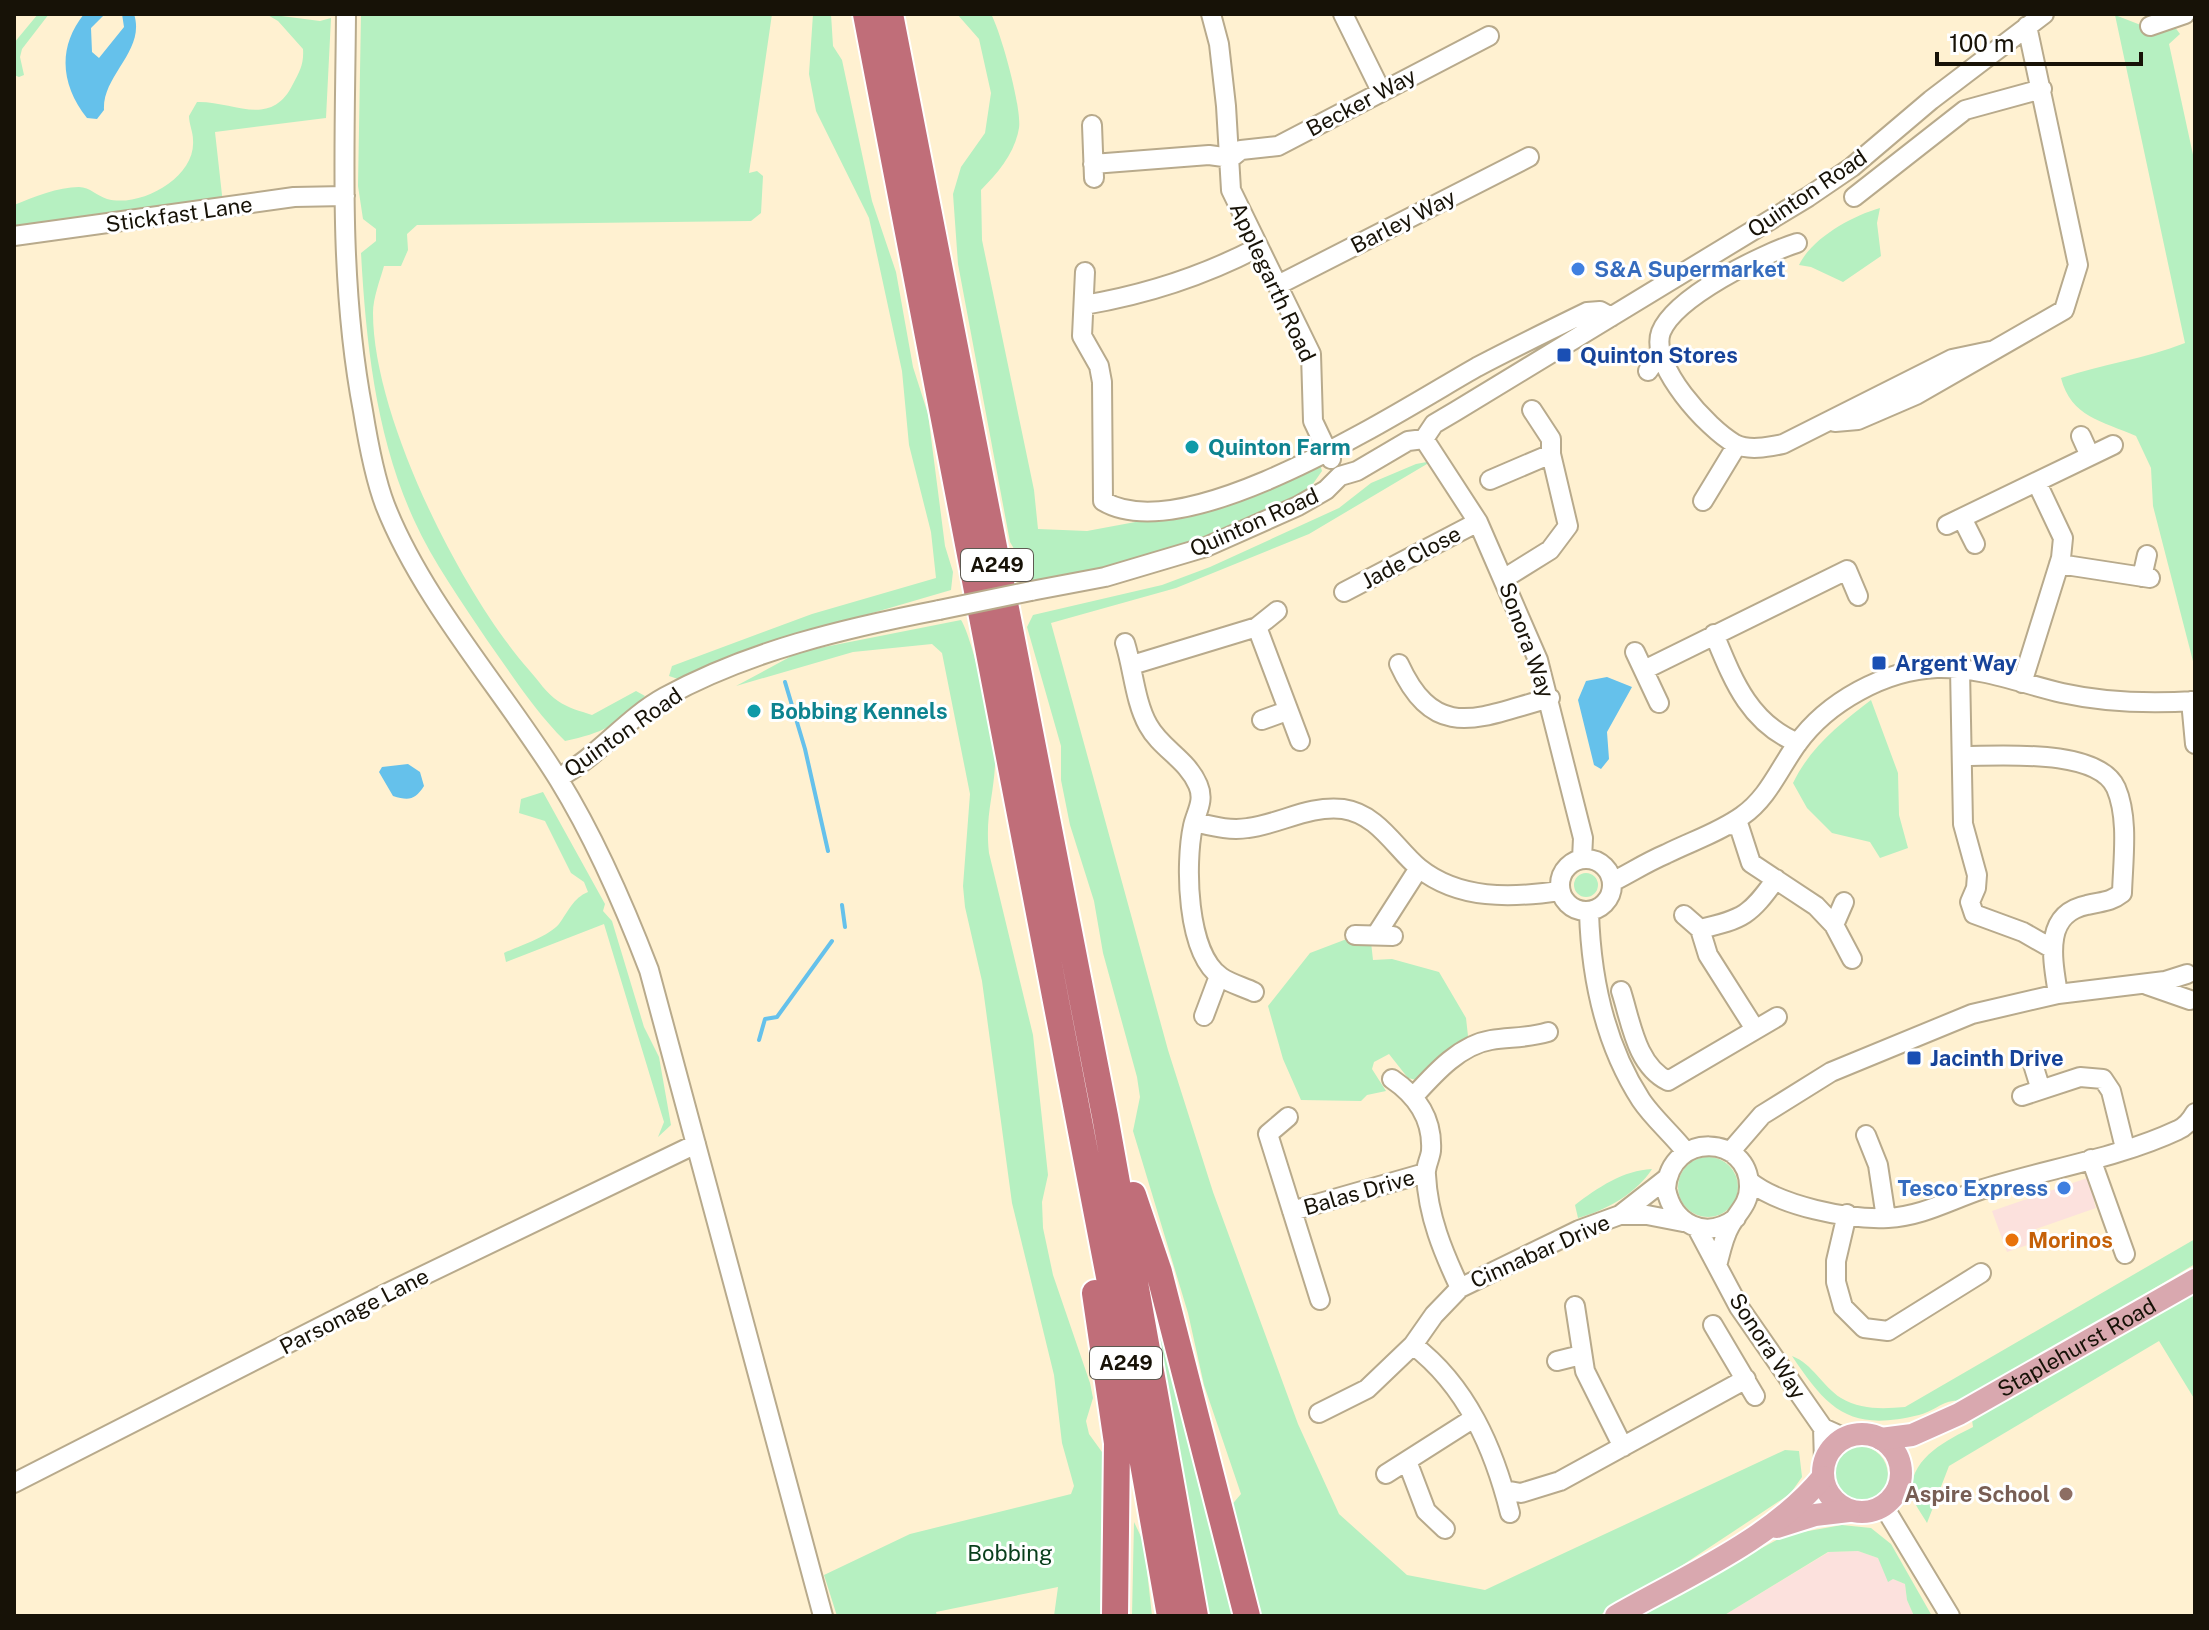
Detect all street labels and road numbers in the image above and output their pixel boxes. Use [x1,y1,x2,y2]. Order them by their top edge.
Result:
street label: Becker Way [1302,62,1420,142]
street label: Quinton Road [1743,144,1871,242]
street label: Barley Way [1346,183,1460,258]
street label: Stickfast Lane [104,191,254,237]
street label: Applegarth Road [1225,198,1321,366]
street label: Quinton Road [1186,482,1322,562]
street label: Jade Close [1357,520,1465,594]
road number: A249 [961,549,1033,581]
street label: Sonora Way [1494,579,1560,702]
street label: Quinton Road [559,682,687,782]
street label: Balas Drive [1300,1164,1418,1220]
street label: Cinnabar Drive [1466,1209,1614,1293]
street label: Parsonage Lane [275,1262,433,1360]
street label: Sonora Way [1724,1288,1812,1404]
street label: Staplehurst Road [1993,1292,2160,1402]
road number: A249 [1090,1347,1162,1379]

